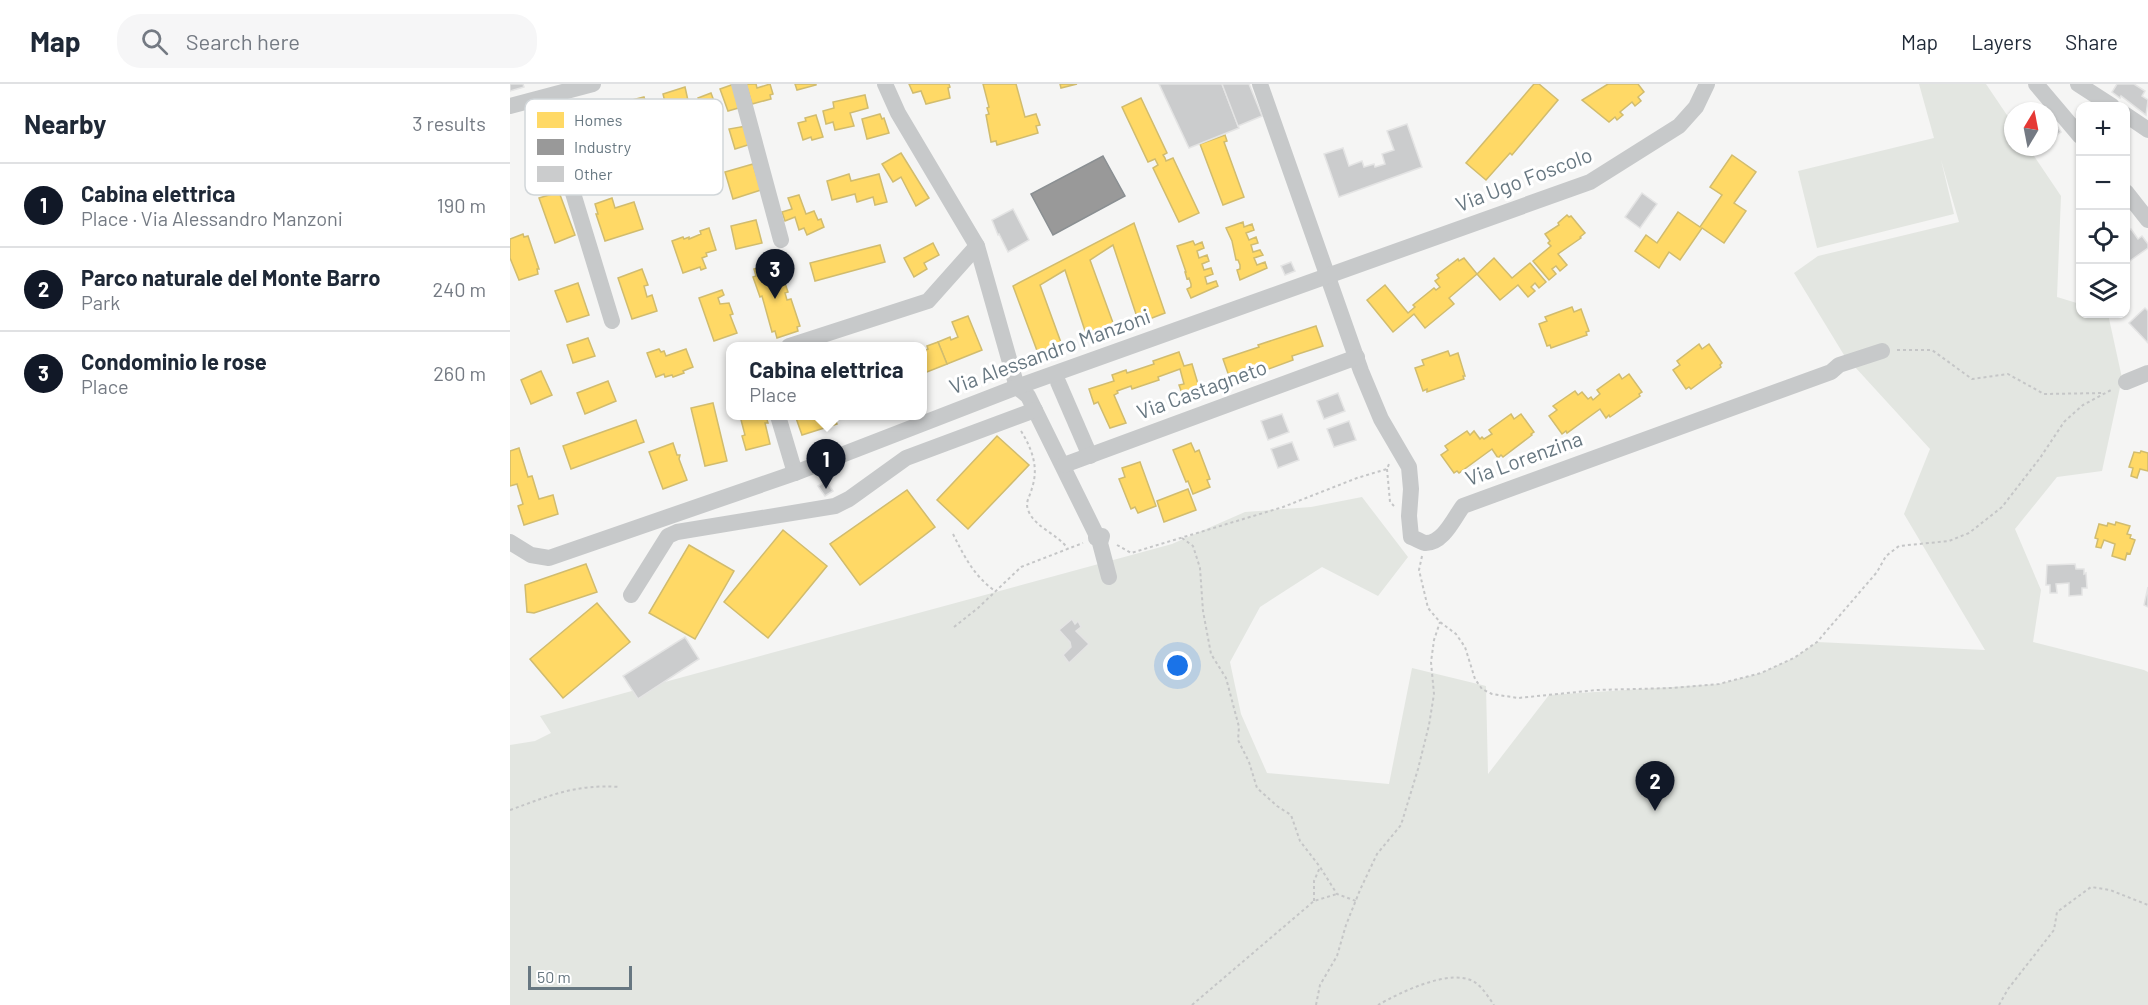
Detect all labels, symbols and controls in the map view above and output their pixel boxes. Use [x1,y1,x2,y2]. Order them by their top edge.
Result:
search box [117,14,537,68]
text: Map [30,24,81,58]
icon: search [138,25,171,58]
text: Search here [186,28,300,54]
text: Map [1901,29,1938,54]
text: Layers [1971,29,2032,54]
text: Share [2065,29,2118,54]
legend [525,99,723,195]
north arrow [2004,102,2058,156]
map controls [2076,102,2130,318]
button: + [2076,102,2130,156]
text: Nearby [24,108,106,139]
text: Homes [574,110,622,129]
text: 3 results [412,111,486,135]
text: Industry [574,137,632,156]
street label: Via Ugo Foscolo [1452,141,1595,216]
button: − [2076,156,2130,210]
text: Other [574,164,613,183]
text: Cabina elettrica [81,180,235,206]
text: 1 [40,193,47,217]
text: 190 m [437,193,486,217]
text: Place · Via Alessandro Manzoni [81,206,343,230]
button: locate [2076,210,2130,264]
pin: 3 [756,250,794,299]
text: Parco naturale del Monte Barro [81,264,380,290]
button: layers [2076,264,2130,318]
text: 2 [38,277,49,301]
text: 240 m [432,277,486,301]
text: Park [81,290,120,314]
street label: Via Alessandro Manzoni [946,303,1153,399]
popup [726,342,927,420]
text: Condominio le rose [81,348,267,374]
street label: Via Castagneto [1133,353,1270,424]
text: Cabina elettrica [749,356,904,382]
text: 3 [38,361,49,385]
text: 260 m [433,361,486,385]
text: Place [81,374,129,398]
text: Place [749,382,797,406]
street label: Via Lorenzina [1461,425,1585,490]
pin: 1 [806,440,846,489]
your location [1163,651,1192,680]
pin: 2 [1636,762,1674,811]
scale bar [528,963,632,990]
text: 50 m [537,967,571,986]

